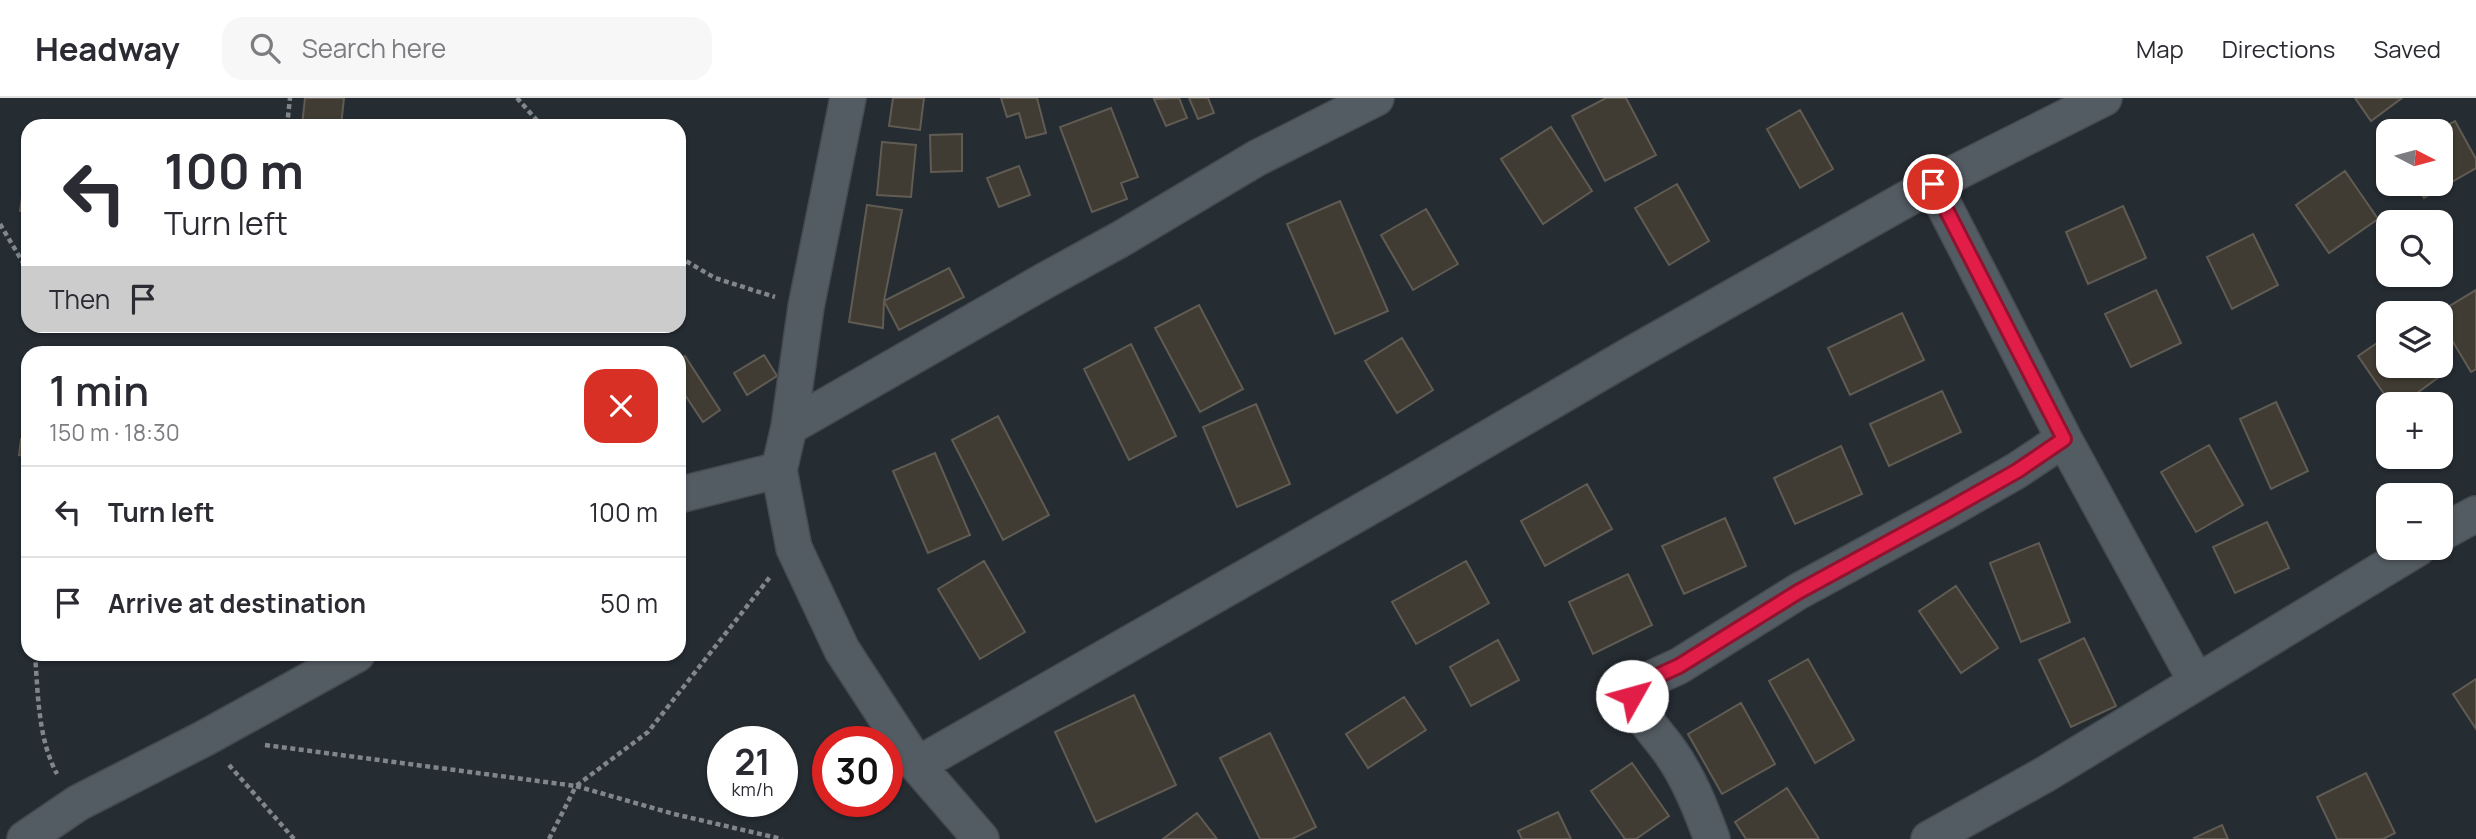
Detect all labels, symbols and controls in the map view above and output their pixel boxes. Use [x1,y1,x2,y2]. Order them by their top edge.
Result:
search box [222,17,712,80]
text: Headway [35,26,180,71]
icon: search [246,29,284,67]
text: Search here [302,30,446,66]
text: Map [2136,32,2184,65]
text: Directions [2222,32,2335,65]
text: Saved [2373,32,2441,65]
north arrow [2376,119,2454,196]
map controls [2376,119,2453,560]
text: 100 m [164,137,304,204]
icon: left [49,147,140,238]
pin [1903,154,1963,214]
icon: arrive [1914,165,1952,203]
text: Turn left [164,201,288,245]
button: search [2376,210,2453,287]
icon: arrive [124,280,162,318]
text: Then [49,281,110,317]
button: layers [2376,301,2453,378]
text: 1 min [49,361,149,419]
button: close [584,369,658,443]
button: + [2376,392,2453,469]
text: 150 m · 18:30 [49,416,180,448]
button: − [2376,483,2453,560]
icon: left [49,493,87,531]
text: Turn left [108,494,215,530]
text: 100 m [589,494,658,530]
icon: arrive [49,584,87,622]
text: Arrive at destination [108,585,366,621]
text: 50 m [600,585,658,621]
position arrow [1595,659,1669,733]
speed limit sign: 30 [812,726,903,817]
text: 21 [734,738,771,786]
text: km/h [732,777,773,801]

